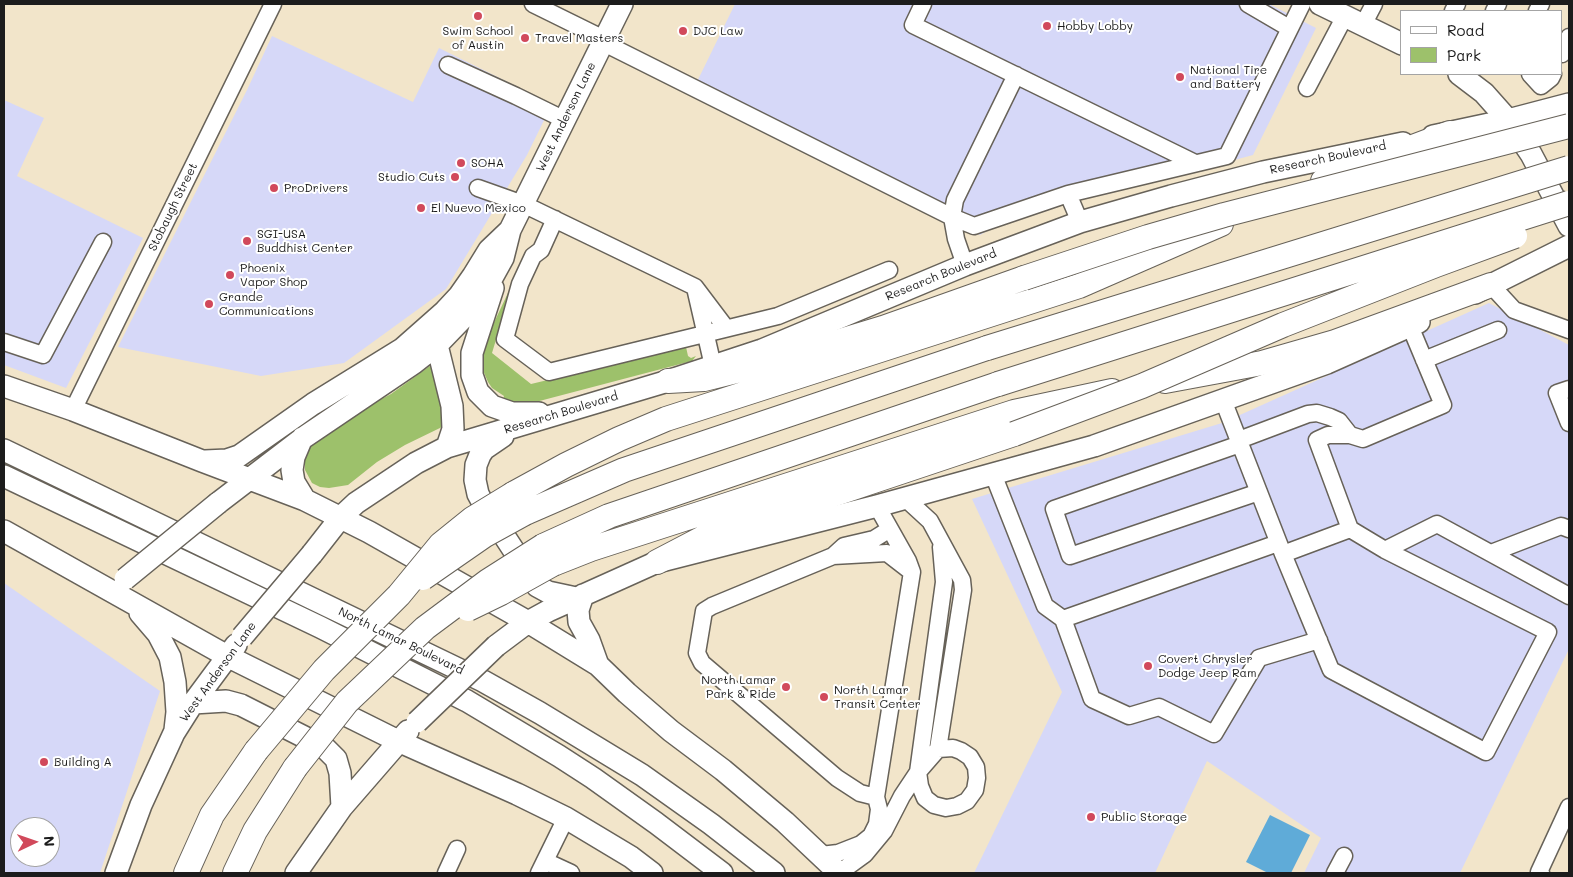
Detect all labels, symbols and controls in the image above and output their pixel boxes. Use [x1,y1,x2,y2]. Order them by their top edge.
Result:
marker: Swim School of Austin [472,10,484,22]
legend [1400,10,1563,75]
place label: Hobby Lobby [1057,19,1133,33]
marker: Hobby Lobby [1041,20,1053,32]
text: Road [1447,20,1484,40]
place label: Swim School of Austin [443,24,513,52]
place label: DJC Law [693,24,743,38]
marker: DJC Law [677,25,689,37]
place label: Travel Masters [535,31,623,45]
marker: Travel Masters [519,32,531,44]
text: Park [1447,45,1481,65]
street label: West Anderson Lane [533,60,599,174]
place label: National Tire and Battery [1190,63,1267,91]
marker: National Tire and Battery [1174,71,1186,83]
street label: Research Boulevard [1269,139,1387,177]
place label: SOHA [471,156,504,170]
marker: SOHA [455,157,467,169]
street label: Stobaugh Street [145,160,201,254]
place label: Studio Cuts [378,170,445,184]
marker: Studio Cuts [449,171,461,183]
place label: ProDrivers [284,181,348,195]
marker: ProDrivers [268,182,280,194]
place label: El Nuevo Mexico [431,201,526,215]
marker: El Nuevo Mexico [415,202,427,214]
place label: SGI-USA Buddhist Center [257,227,353,255]
marker: SGI-USA Buddhist Center [241,235,253,247]
street label: Research Boulevard [883,246,999,304]
place label: Phoenix Vapor Shop [240,261,308,289]
marker: Phoenix Vapor Shop [224,269,236,281]
place label: Grande Communications [219,290,314,318]
marker: Grande Communications [203,298,215,310]
street label: Research Boulevard [502,389,620,437]
street label: North Lamar Boulevard [336,604,466,678]
street label: West Anderson Lane [177,619,259,725]
place label: Covert Chrysler Dodge Jeep Ram [1158,652,1257,680]
marker: Covert Chrysler Dodge Jeep Ram [1142,660,1154,672]
place label: North Lamar Park & Ride [701,673,776,701]
marker: North Lamar Park & Ride [780,681,792,693]
place label: North Lamar Transit Center [834,683,921,711]
marker: North Lamar Transit Center [818,691,830,703]
place label: Building A [54,755,112,769]
marker: Building A [38,756,50,768]
place label: Public Storage [1101,810,1187,824]
marker: Public Storage [1085,811,1097,823]
north arrow [10,817,60,867]
text: N [40,835,59,847]

